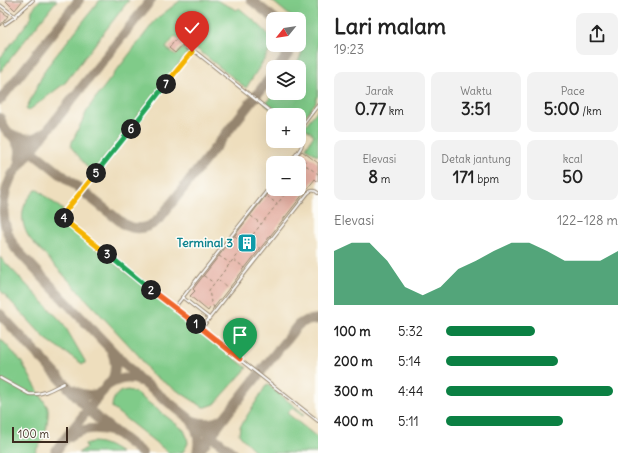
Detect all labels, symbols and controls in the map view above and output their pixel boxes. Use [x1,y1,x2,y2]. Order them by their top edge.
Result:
pin [175,11,209,52]
north arrow [266,12,306,52]
map controls [266,12,306,196]
text: Lari malam [334,12,446,40]
button: share [576,13,618,55]
icon: check [181,17,203,39]
text: 19:23 [334,41,364,58]
button: layers [266,60,306,100]
pin: 7 [156,74,176,94]
text: 7 [163,77,169,91]
text: Jarak [365,84,393,98]
text: Waktu [460,84,492,98]
text: Pace [561,84,585,98]
text: 0.77 [355,98,386,120]
text: 3:51 [461,98,491,120]
text: 5:00 [544,98,580,120]
text: km [386,104,404,118]
text: /km [580,104,602,118]
button: + [266,108,306,148]
pin: 6 [121,119,141,139]
text: 6 [128,122,134,136]
text: Elevasi [362,152,396,166]
text: Detak jantung [441,152,511,166]
text: kcal [563,152,583,166]
button: − [266,156,306,196]
pin: 5 [86,163,106,183]
text: 5 [93,166,99,180]
text: 8 [368,166,378,188]
text: 171 [453,166,475,188]
text: 50 [562,166,583,188]
text: m [378,172,390,186]
text: bpm [475,172,499,186]
pin: 4 [54,208,74,228]
text: 4 [61,211,67,225]
text: Elevasi [334,212,374,229]
text: 122–128 m [557,212,618,229]
building icon: Terminal 3 [236,232,258,254]
place label: Terminal 3 [177,235,233,250]
pin: 3 [97,244,117,264]
text: 3 [104,247,110,261]
pin: 2 [141,280,161,300]
text: 2 [148,283,154,297]
pin: 1 [186,314,206,334]
text: 1 [194,317,198,331]
pin [223,318,257,359]
text: 100 m [334,323,371,340]
text: 5:32 [398,323,423,340]
icon: arrive [229,324,251,346]
text: 200 m [334,353,373,370]
text: 5:14 [398,353,421,370]
text: 300 m [334,383,373,400]
text: 4:44 [398,383,423,400]
text: 400 m [334,413,373,430]
text: 5:11 [398,413,419,430]
scale bar [12,425,68,444]
text: 100 m [18,427,49,441]

